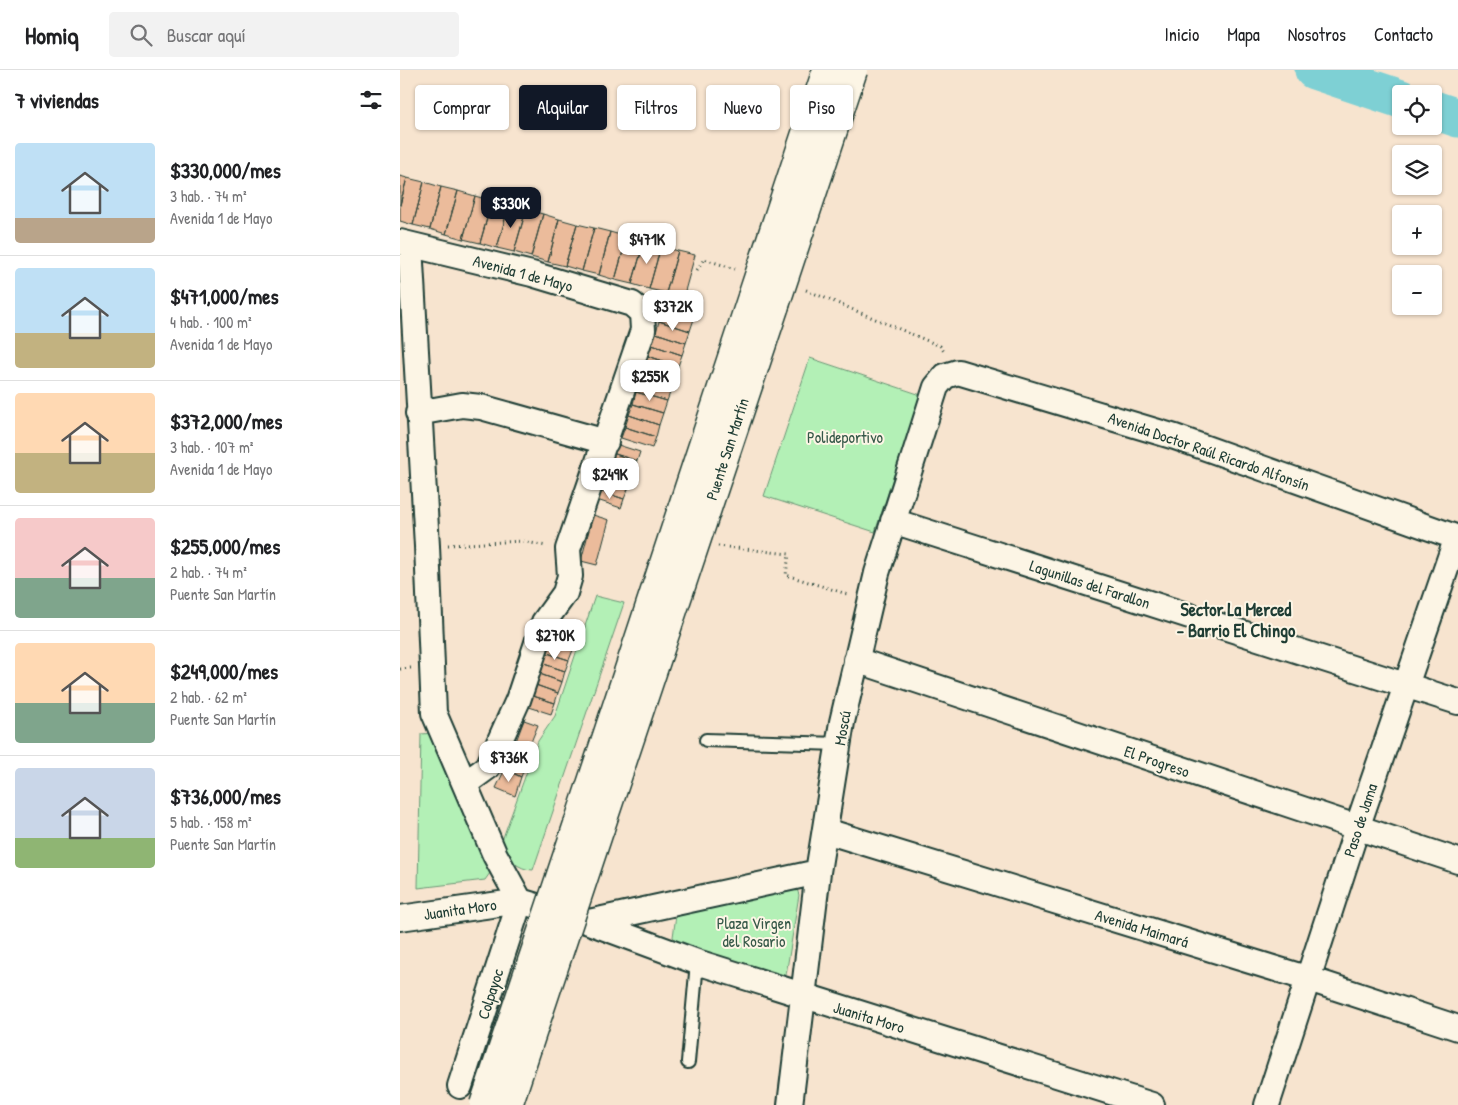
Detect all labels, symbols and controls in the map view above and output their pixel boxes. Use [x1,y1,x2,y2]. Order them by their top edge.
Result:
search box [109,12,459,57]
text: Homiq [25,19,79,51]
icon: search [127,21,155,49]
text: Buscar aquí [167,22,246,48]
text: Inicio [1165,22,1199,47]
text: Mapa [1227,22,1260,47]
text: Nosotros [1288,22,1346,47]
text: Contacto [1374,22,1433,47]
chip: Comprar [415,85,509,130]
chip: Alquilar [519,85,607,130]
chip: Filtros [617,85,696,130]
chip: Nuevo [706,85,780,130]
chip: Piso [790,85,853,130]
map controls [1392,85,1442,315]
button: locate [1392,85,1442,135]
text: 7 viviendas [15,86,99,115]
icon: filters [357,86,385,114]
button: layers [1392,145,1442,195]
text: $330,000/mes [170,156,281,185]
icon: home [55,163,115,223]
text: 3 hab. · 74 m² [170,185,247,207]
pin: $330K [476,186,546,229]
text: $330K [492,192,530,214]
button: + [1392,205,1442,255]
text: Avenida 1 de Mayo [170,207,272,229]
pin: $471K [612,222,682,265]
text: $471K [629,228,665,250]
street label: Avenida 1 de Mayo [471,249,576,297]
button: − [1392,265,1442,315]
text: $471,000/mes [170,282,279,311]
icon: home [55,288,115,348]
pin: $372K [638,290,708,332]
text: $372K [653,295,693,317]
text: 4 hab. · 100 m² [170,311,252,333]
text: Avenida 1 de Mayo [170,333,272,355]
pin: $255K [615,360,685,402]
text: $255K [631,365,669,387]
street label: Puente San Martín [700,395,754,503]
street label: Avenida Doctor Raúl Ricardo Alfonsín [1105,406,1313,496]
text: $372,000/mes [170,407,282,436]
icon: home [55,413,115,473]
park label: Polideportivo [807,426,884,448]
text: 3 hab. · 107 m² [170,436,254,458]
text: Avenida 1 de Mayo [170,458,272,480]
pin: $249K [575,458,645,500]
text: $249K [592,463,628,485]
text: $255,000/mes [170,532,280,561]
icon: home [55,538,115,598]
street label: Lagunillas del Farallon [1027,554,1153,614]
text: 2 hab. · 74 m² [170,561,247,583]
text: Puente San Martín [170,583,276,605]
district label: Sector La Merced - Barrio El Chingo [1177,597,1296,644]
pin: $270K [520,618,590,661]
text: $270K [535,624,575,646]
text: $249,000/mes [170,657,278,686]
icon: home [55,663,115,723]
text: 2 hab. · 62 m² [170,686,247,708]
text: Puente San Martín [170,708,276,730]
street label: Moscú [828,708,856,747]
pin: $736K [474,740,544,783]
street label: El Progreso [1121,740,1193,783]
text: $736K [490,746,528,768]
street label: Paso de Jama [1338,781,1382,859]
text: $736,000/mes [170,782,281,811]
icon: home [55,788,115,848]
text: 5 hab. · 158 m² [170,811,252,833]
text: Puente San Martín [170,833,276,855]
street label: Juanita Moro [422,893,498,925]
street label: Avenida Maimará [1093,903,1191,953]
park label: Plaza Virgen del Rosario [717,912,791,952]
street label: Colpayoc [471,965,509,1022]
street label: Juanita Moro [831,996,908,1038]

